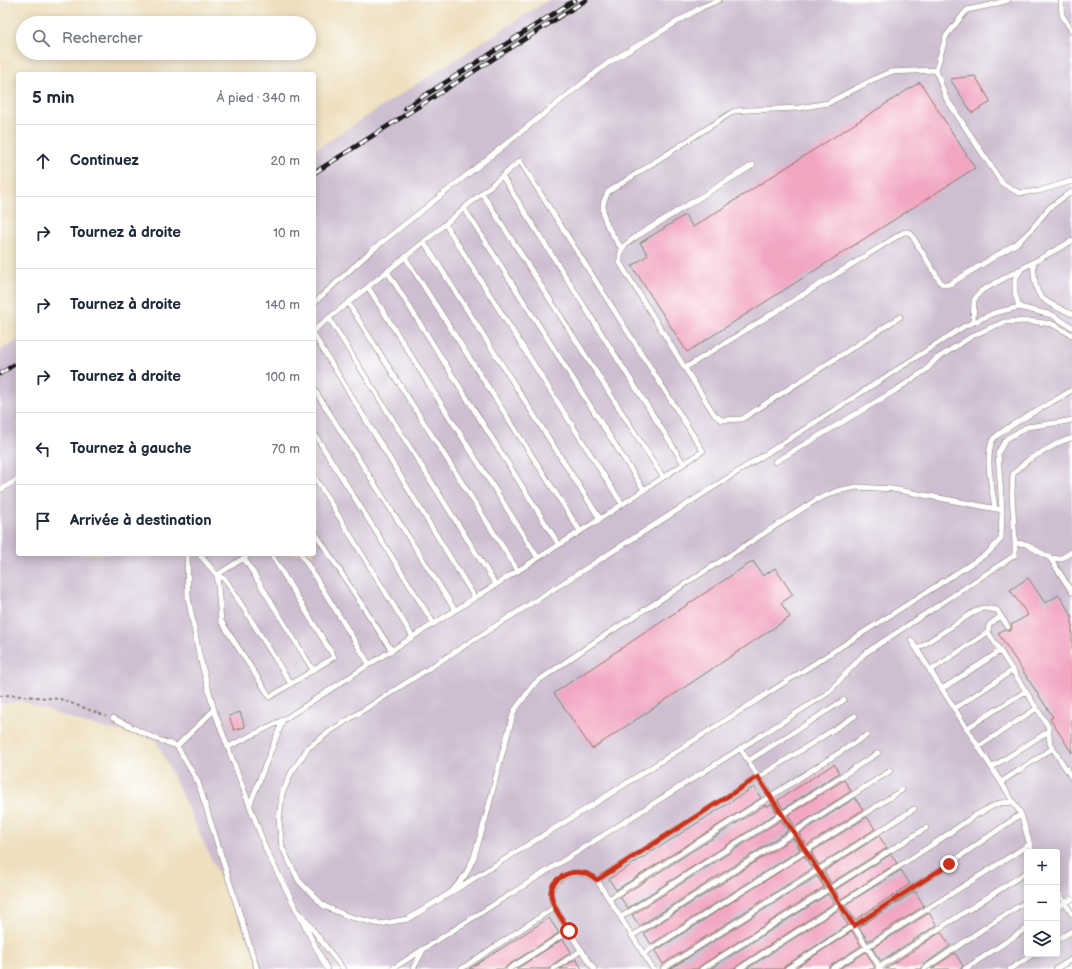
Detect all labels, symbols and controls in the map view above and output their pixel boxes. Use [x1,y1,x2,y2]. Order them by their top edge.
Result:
search box [16,16,316,60]
icon: search [30,27,52,49]
text: Rechercher [62,29,142,48]
text: 5 min [32,88,75,108]
text: À pied · 340 m [216,90,300,106]
icon: ahead [32,150,54,172]
text: Continuez [70,151,139,170]
text: 20 m [270,153,300,169]
icon: right [32,222,54,244]
text: Tournez à droite [70,223,181,242]
text: 10 m [273,225,300,241]
icon: right [32,294,54,316]
text: Tournez à droite [70,295,181,314]
text: 140 m [265,297,300,313]
icon: right [32,366,54,388]
text: Tournez à droite [70,367,181,386]
text: 100 m [265,369,300,385]
icon: left [32,438,54,460]
text: Tournez à gauche [70,439,191,458]
text: 70 m [272,441,300,457]
icon: arrive [32,510,54,532]
text: Arrivée à destination [70,511,212,530]
map controls [1024,849,1060,957]
button: + [1024,849,1060,885]
route end [940,855,958,873]
button: − [1024,885,1060,921]
button: layers [1024,921,1060,957]
route start [560,922,578,940]

